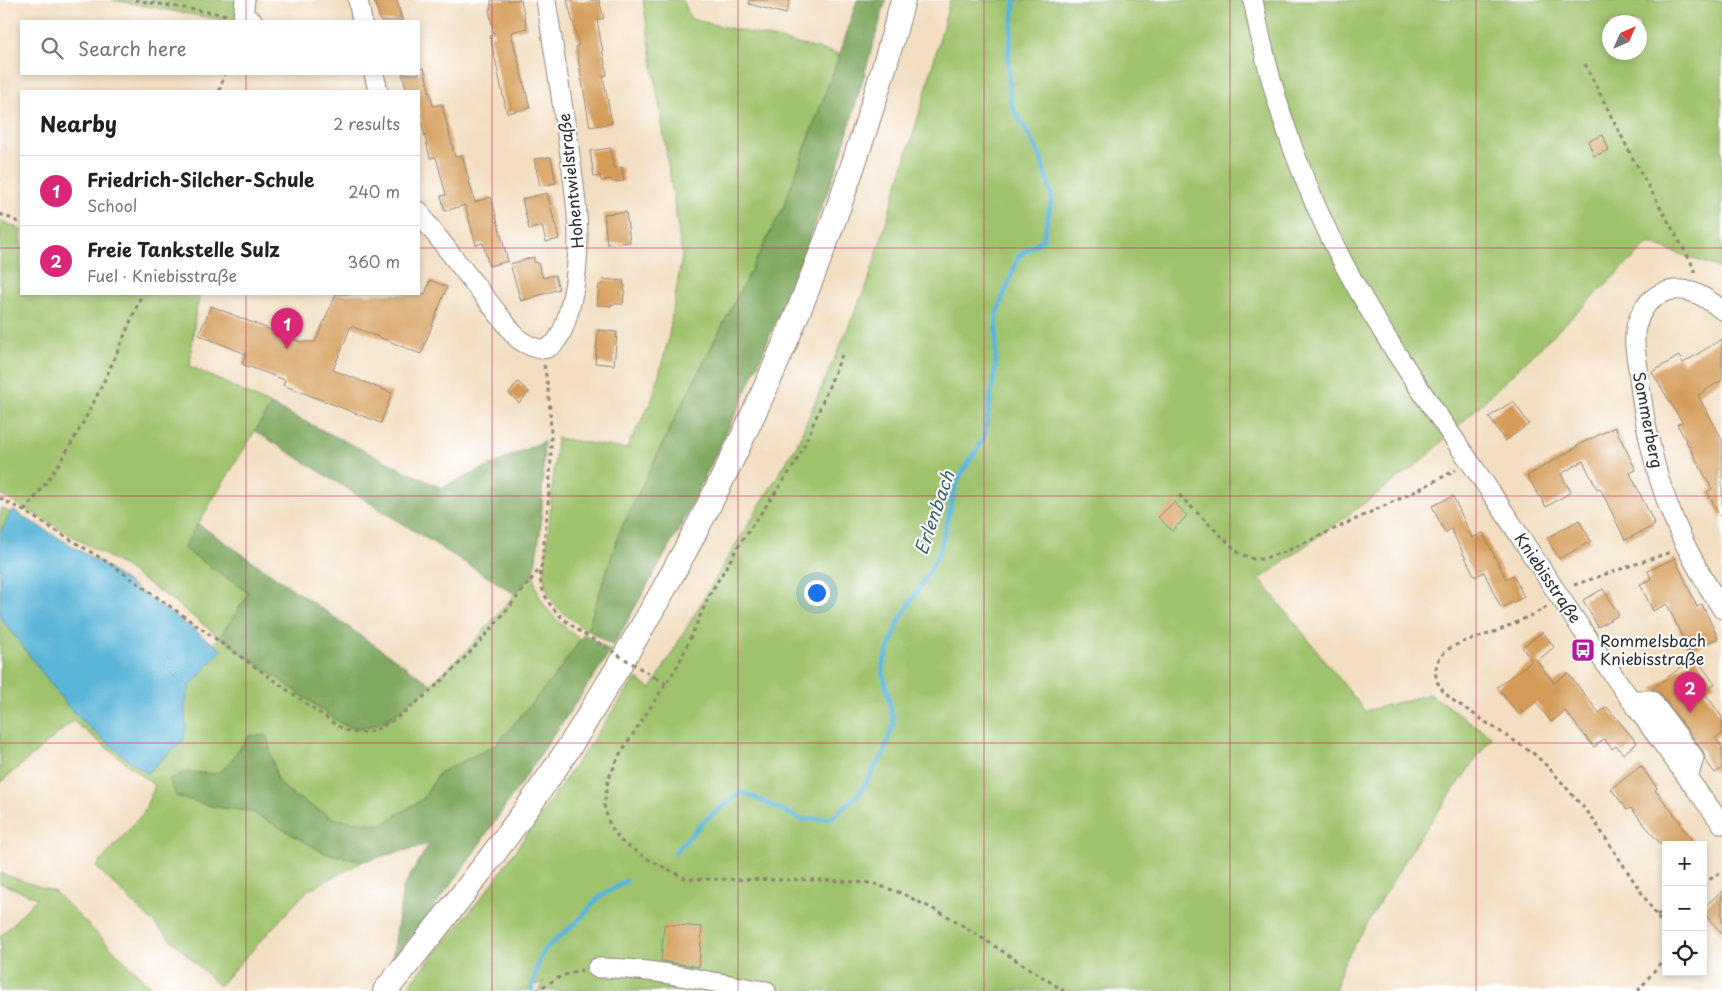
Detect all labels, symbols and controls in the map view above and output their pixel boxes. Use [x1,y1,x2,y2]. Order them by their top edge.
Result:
north arrow [1602,15,1647,60]
search box [20,20,420,75]
icon: search [38,34,66,62]
text: Search here [78,34,187,62]
text: Nearby [40,107,117,139]
text: 2 results [333,111,400,135]
street label: Hohentwielstraße [551,112,589,250]
text: Friedrich-Silcher-Schule [87,165,314,193]
text: 1 [52,179,60,203]
text: 240 m [348,179,400,203]
text: School [87,193,137,217]
text: Freie Tankstelle Sulz [87,235,280,263]
text: 2 [50,249,62,273]
text: 360 m [348,249,400,273]
text: Fuel · Kniebisstraße [87,263,237,287]
pin: 1 [271,308,303,349]
street label: Sommerberg [1628,370,1670,470]
water label: Erlenbach [907,467,961,558]
street label: Kniebisstraße [1510,527,1588,627]
your location [804,580,830,606]
place label: Rommelsbach Kniebisstraße [1600,628,1706,670]
bus stop icon: Rommelsbach Kniebisstraße [1570,637,1596,663]
pin: 2 [1674,672,1706,713]
map controls [1662,841,1707,976]
button: + [1662,841,1707,886]
button: − [1662,886,1707,931]
button: locate [1662,931,1707,976]

